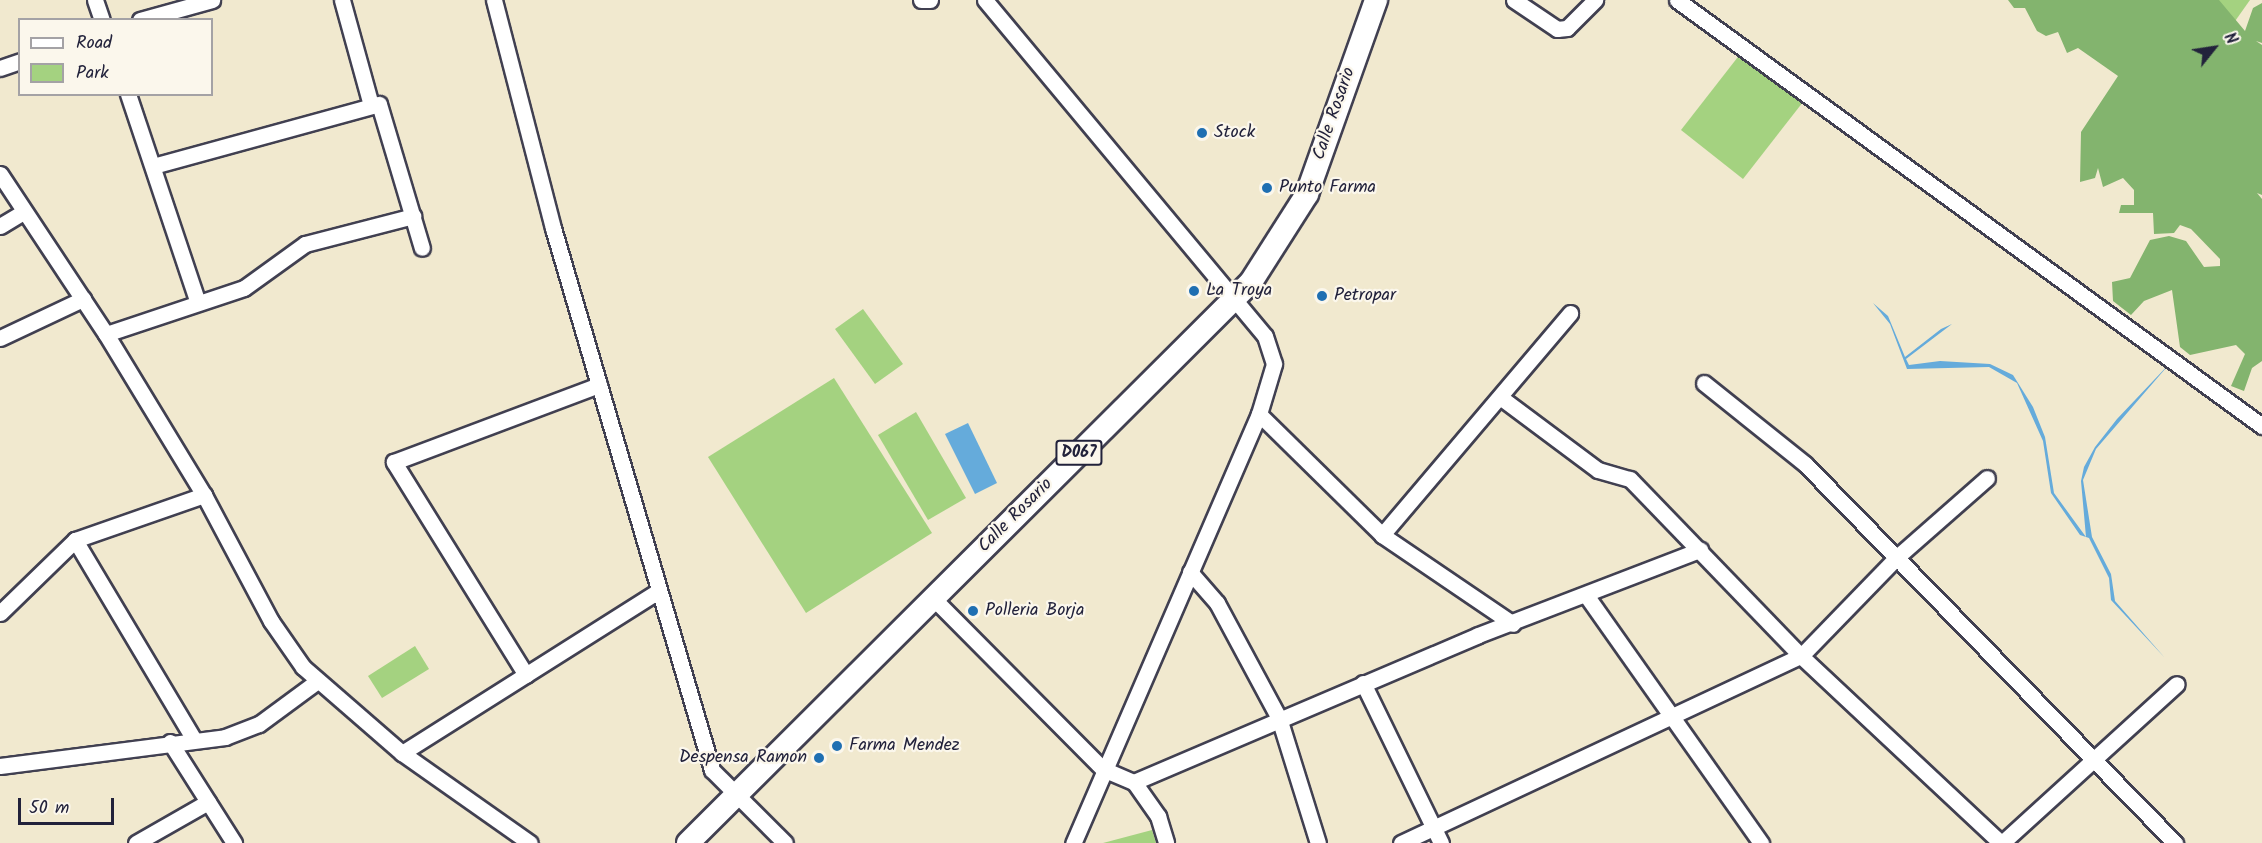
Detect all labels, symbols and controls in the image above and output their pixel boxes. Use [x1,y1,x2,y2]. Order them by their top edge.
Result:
legend [18,18,213,96]
north arrow [2184,18,2244,78]
text: N [2217,28,2243,49]
text: Road [76,29,112,58]
text: Park [76,59,109,88]
street label: Calle Rosario [1309,65,1361,163]
place label: Stock [1214,122,1255,144]
marker: Stock [1195,126,1209,140]
place label: Punto Farma [1279,177,1376,199]
marker: Punto Farma [1260,181,1274,195]
place label: La Troya [1206,280,1272,302]
marker: La Troya [1187,284,1201,298]
place label: Petropar [1334,285,1396,307]
marker: Petropar [1315,289,1329,303]
road number: D067 [1055,440,1103,466]
street label: Calle Rosario [974,474,1058,558]
place label: Polleria Borja [985,600,1084,622]
marker: Polleria Borja [966,604,980,618]
place label: Farma Mendez [849,735,960,757]
marker: Farma Mendez [830,739,844,753]
place label: Despensa Ramon [679,747,807,769]
marker: Despensa Ramon [812,751,826,765]
scale bar [21,786,117,824]
text: 50 m [29,794,69,823]

